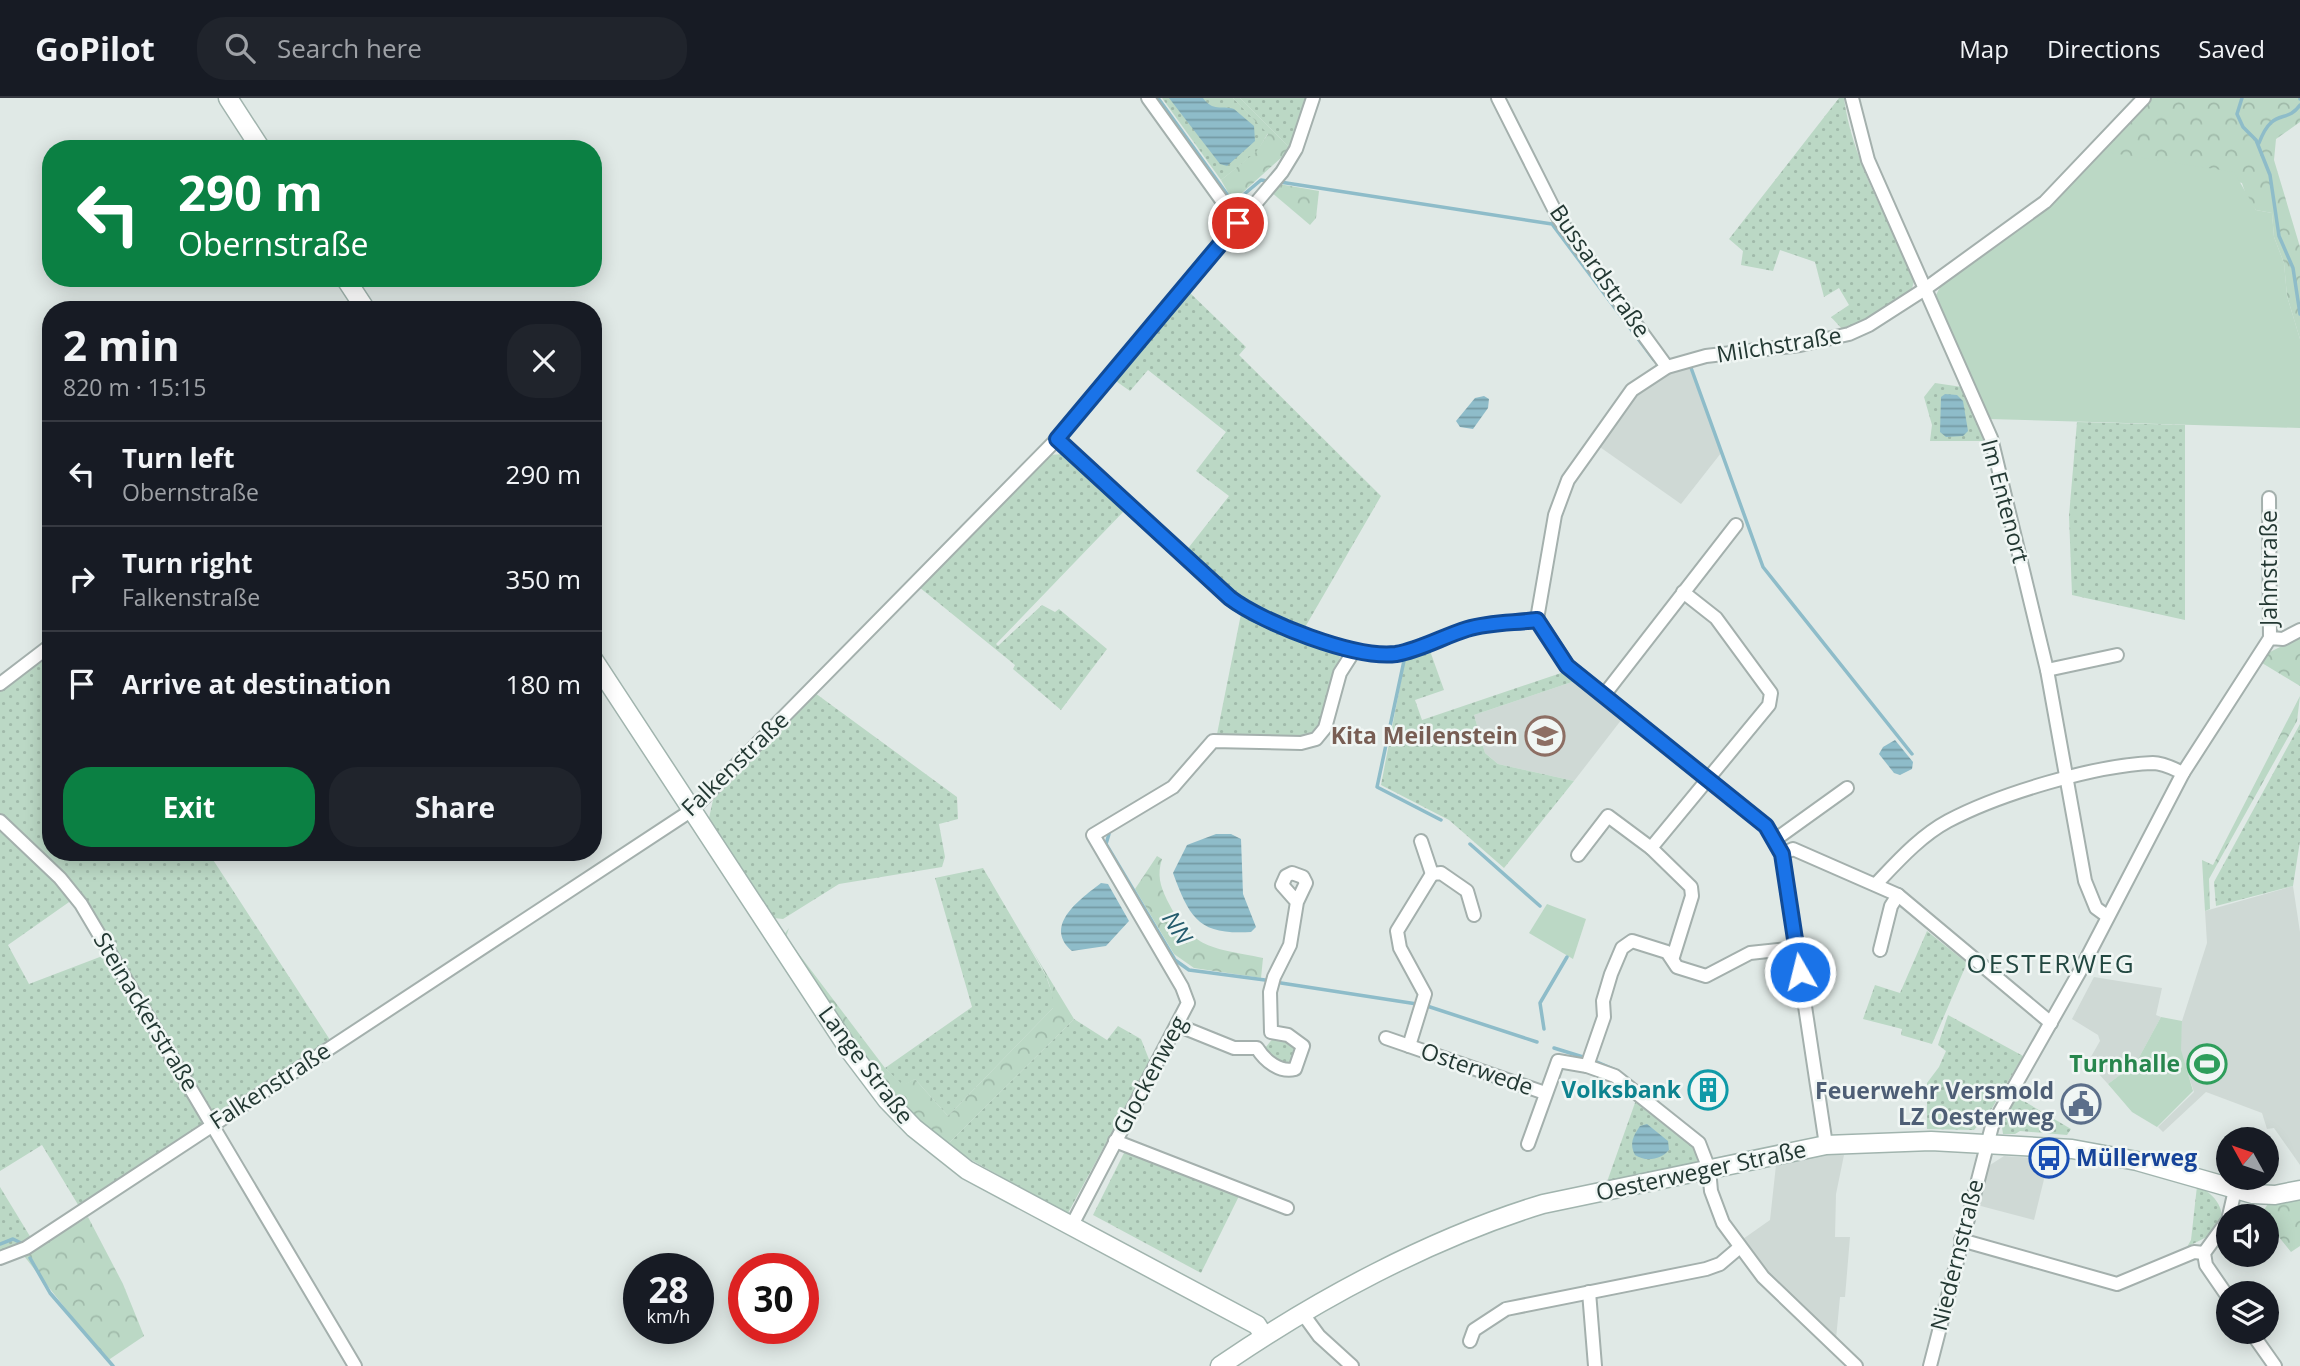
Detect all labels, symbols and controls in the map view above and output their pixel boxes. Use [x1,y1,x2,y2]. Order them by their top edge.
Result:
search box [197,17,687,80]
text: GoPilot [35,26,155,71]
icon: search [221,29,259,67]
text: Search here [277,30,422,66]
text: Map [1959,32,2009,65]
text: Directions [2047,32,2160,65]
text: Saved [2198,32,2265,65]
text: 290 m [178,159,323,225]
icon: left [63,168,154,259]
pin [1208,193,1268,253]
street label: Bussardstraße [1543,197,1659,343]
icon: arrive [1219,204,1257,242]
text: Obernstraße [178,222,369,265]
text: 2 min [63,316,180,373]
street label: Milchstraße [1714,318,1844,370]
button: close [507,324,581,398]
text: 820 m · 15:15 [63,371,206,403]
street label: Im Entenort [1974,435,2038,566]
text: Turn left [122,440,234,476]
icon: left [63,455,101,493]
text: 290 m [506,456,581,492]
text: Obernstraße [122,476,259,508]
street label: Jahnstraße [2252,510,2284,628]
text: Turn right [122,545,253,581]
icon: right [63,560,101,598]
text: 350 m [506,561,581,597]
text: Falkenstraße [122,581,260,613]
icon: arrive [63,665,101,703]
text: Arrive at destination [122,666,391,702]
text: 180 m [506,666,581,702]
street label: Falkenstraße [674,704,795,823]
school or university icon: Kita Meilenstein [1524,715,1566,757]
place label: Kita Meilenstein [1331,719,1518,751]
button: Exit [63,767,315,847]
button: Share [329,767,581,847]
water label: NN [1155,904,1201,950]
street label: Steinackerstraße [87,926,207,1097]
position arrow [1763,935,1837,1009]
district label: OESTERWEG [1966,945,2136,981]
street label: Lange Straße [812,999,922,1130]
street label: Glockenweg [1105,1009,1194,1139]
street label: Falkenstraße [203,1034,336,1136]
street label: Osterwede [1417,1034,1538,1102]
sports icon: Turnhalle [2186,1043,2228,1085]
place label: Turnhalle [2069,1047,2180,1079]
building icon: Volksbank [1687,1069,1729,1111]
place label: Volksbank [1561,1073,1682,1105]
place label: Feuerwehr Versmold LZ Oesterweg [1815,1074,2054,1132]
public building icon: Feuerwehr Versmold LZ Oesterweg [2060,1083,2102,1125]
north arrow [2216,1127,2278,1190]
map controls [2216,1127,2279,1344]
street label: Oesterweger Straße [1593,1132,1809,1208]
bus stop icon: Müllerweg [2028,1137,2070,1179]
place label: Müllerweg [2076,1141,2197,1173]
street label: Niedernstraße [1922,1176,1990,1334]
button: sound [2216,1204,2279,1267]
speed limit sign: 30 [728,1253,819,1344]
text: 28 [648,1266,689,1313]
button: layers [2216,1281,2279,1344]
text: km/h [647,1304,690,1328]

